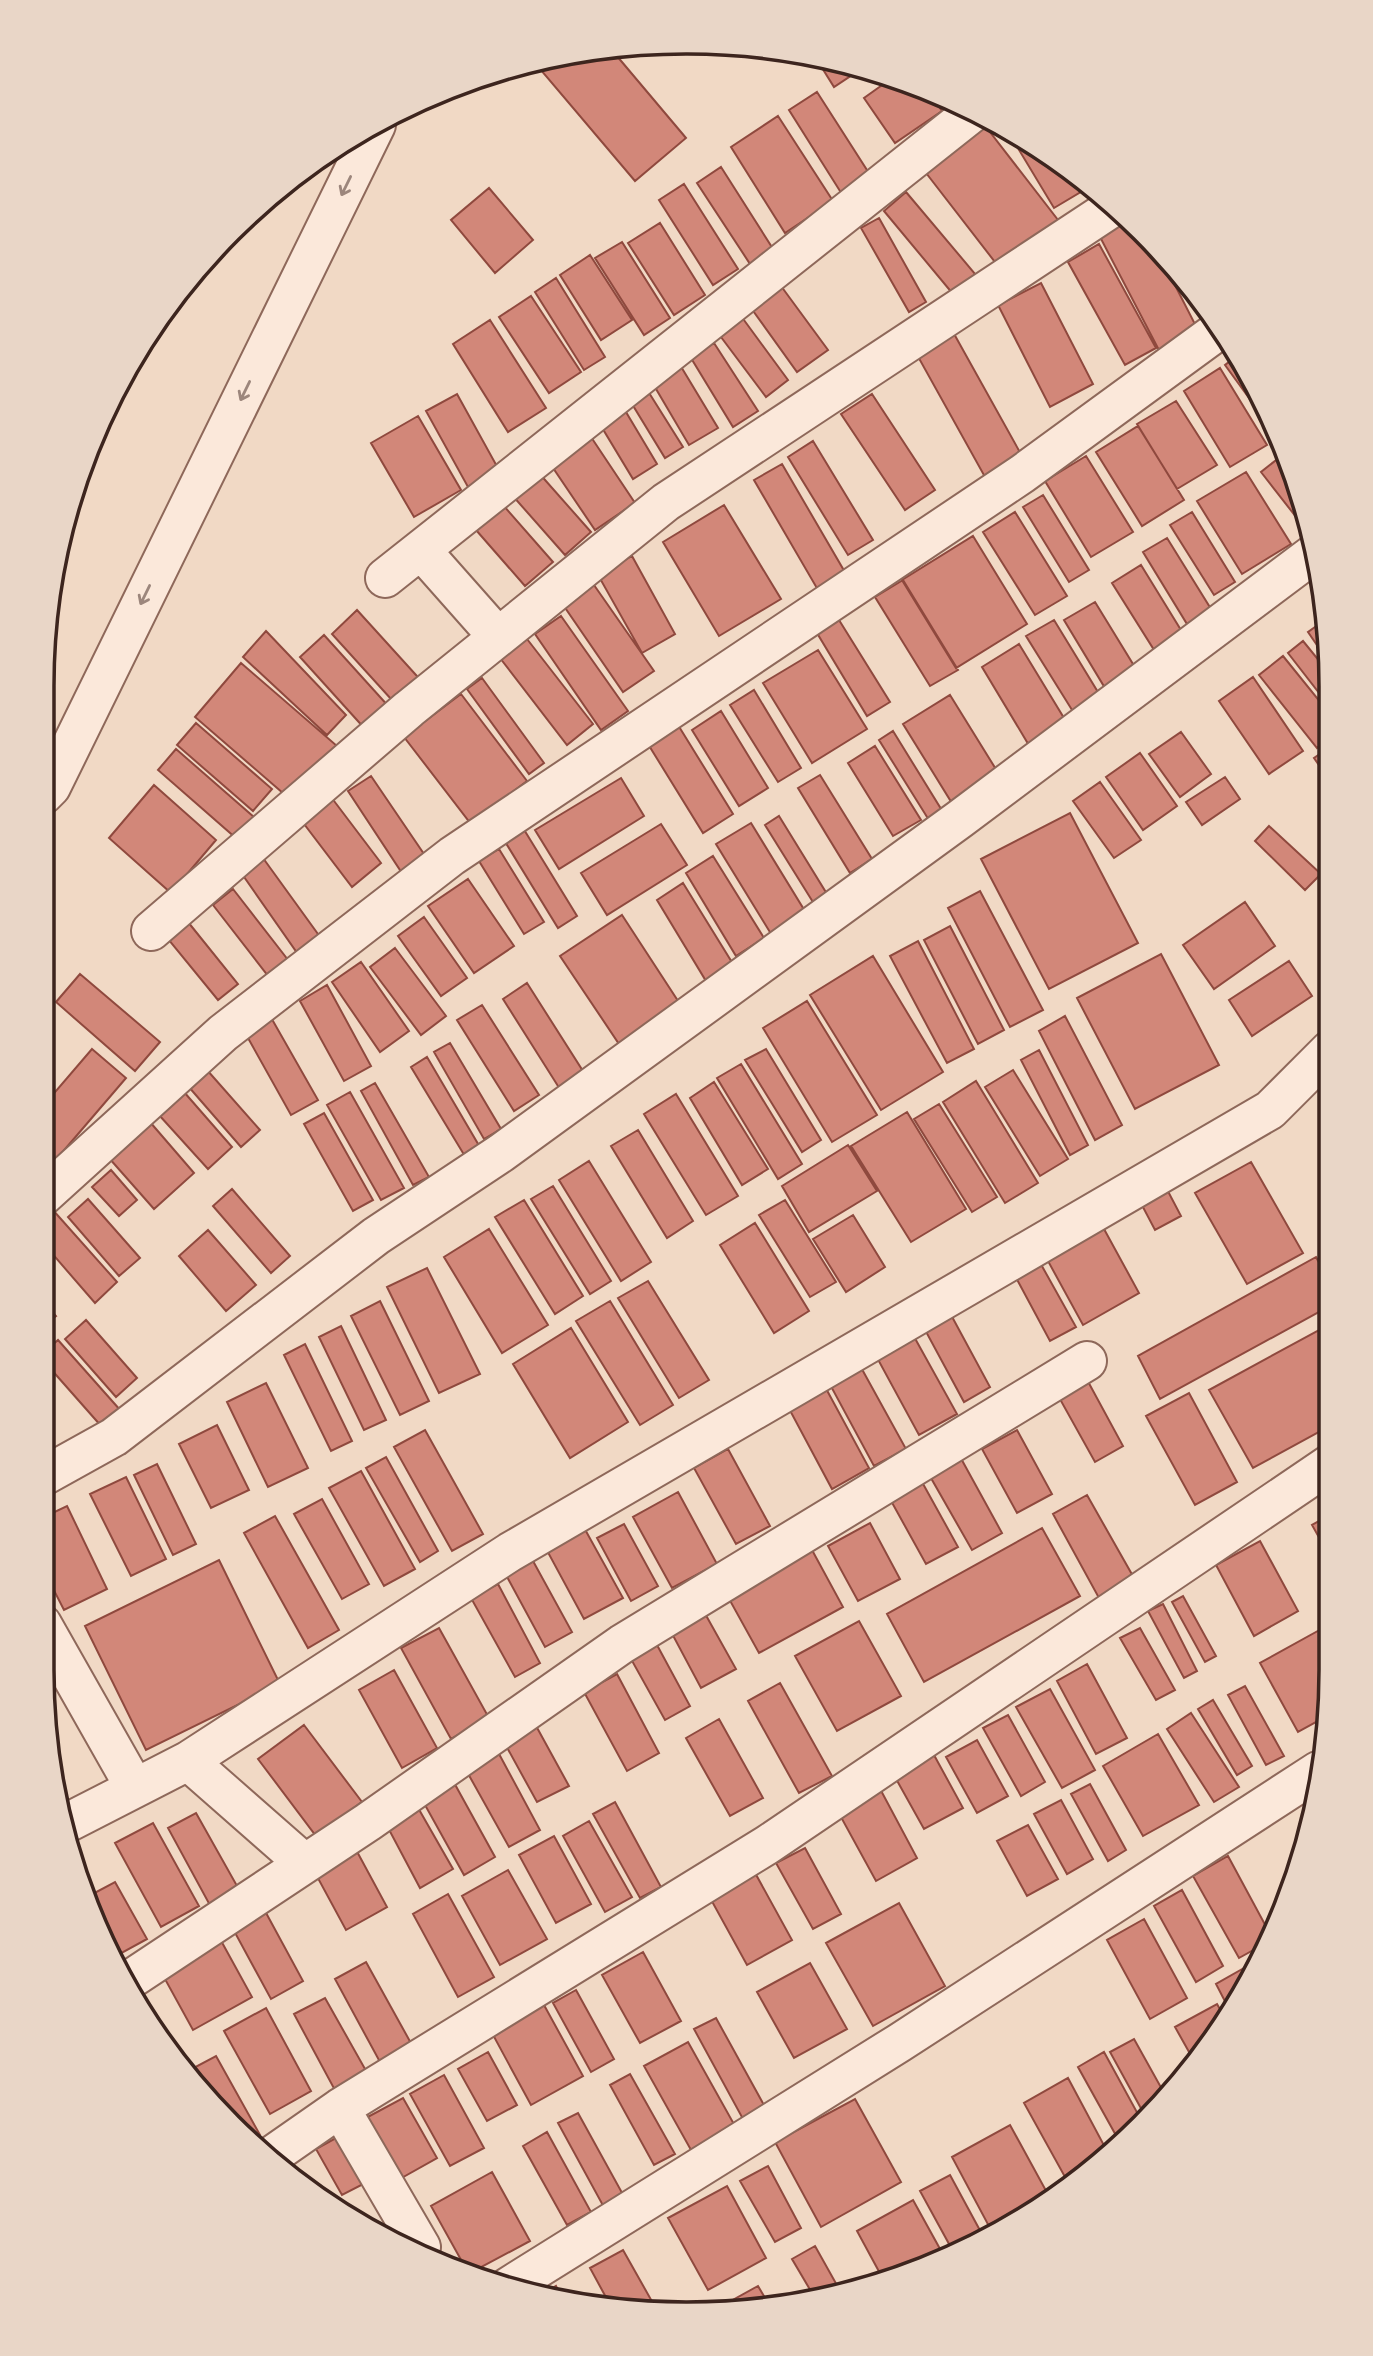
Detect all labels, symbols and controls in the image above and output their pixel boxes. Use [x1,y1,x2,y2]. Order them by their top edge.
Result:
one-way arrow [338,175,352,196]
one-way arrow [238,380,252,401]
one-way arrow [138,584,151,605]

